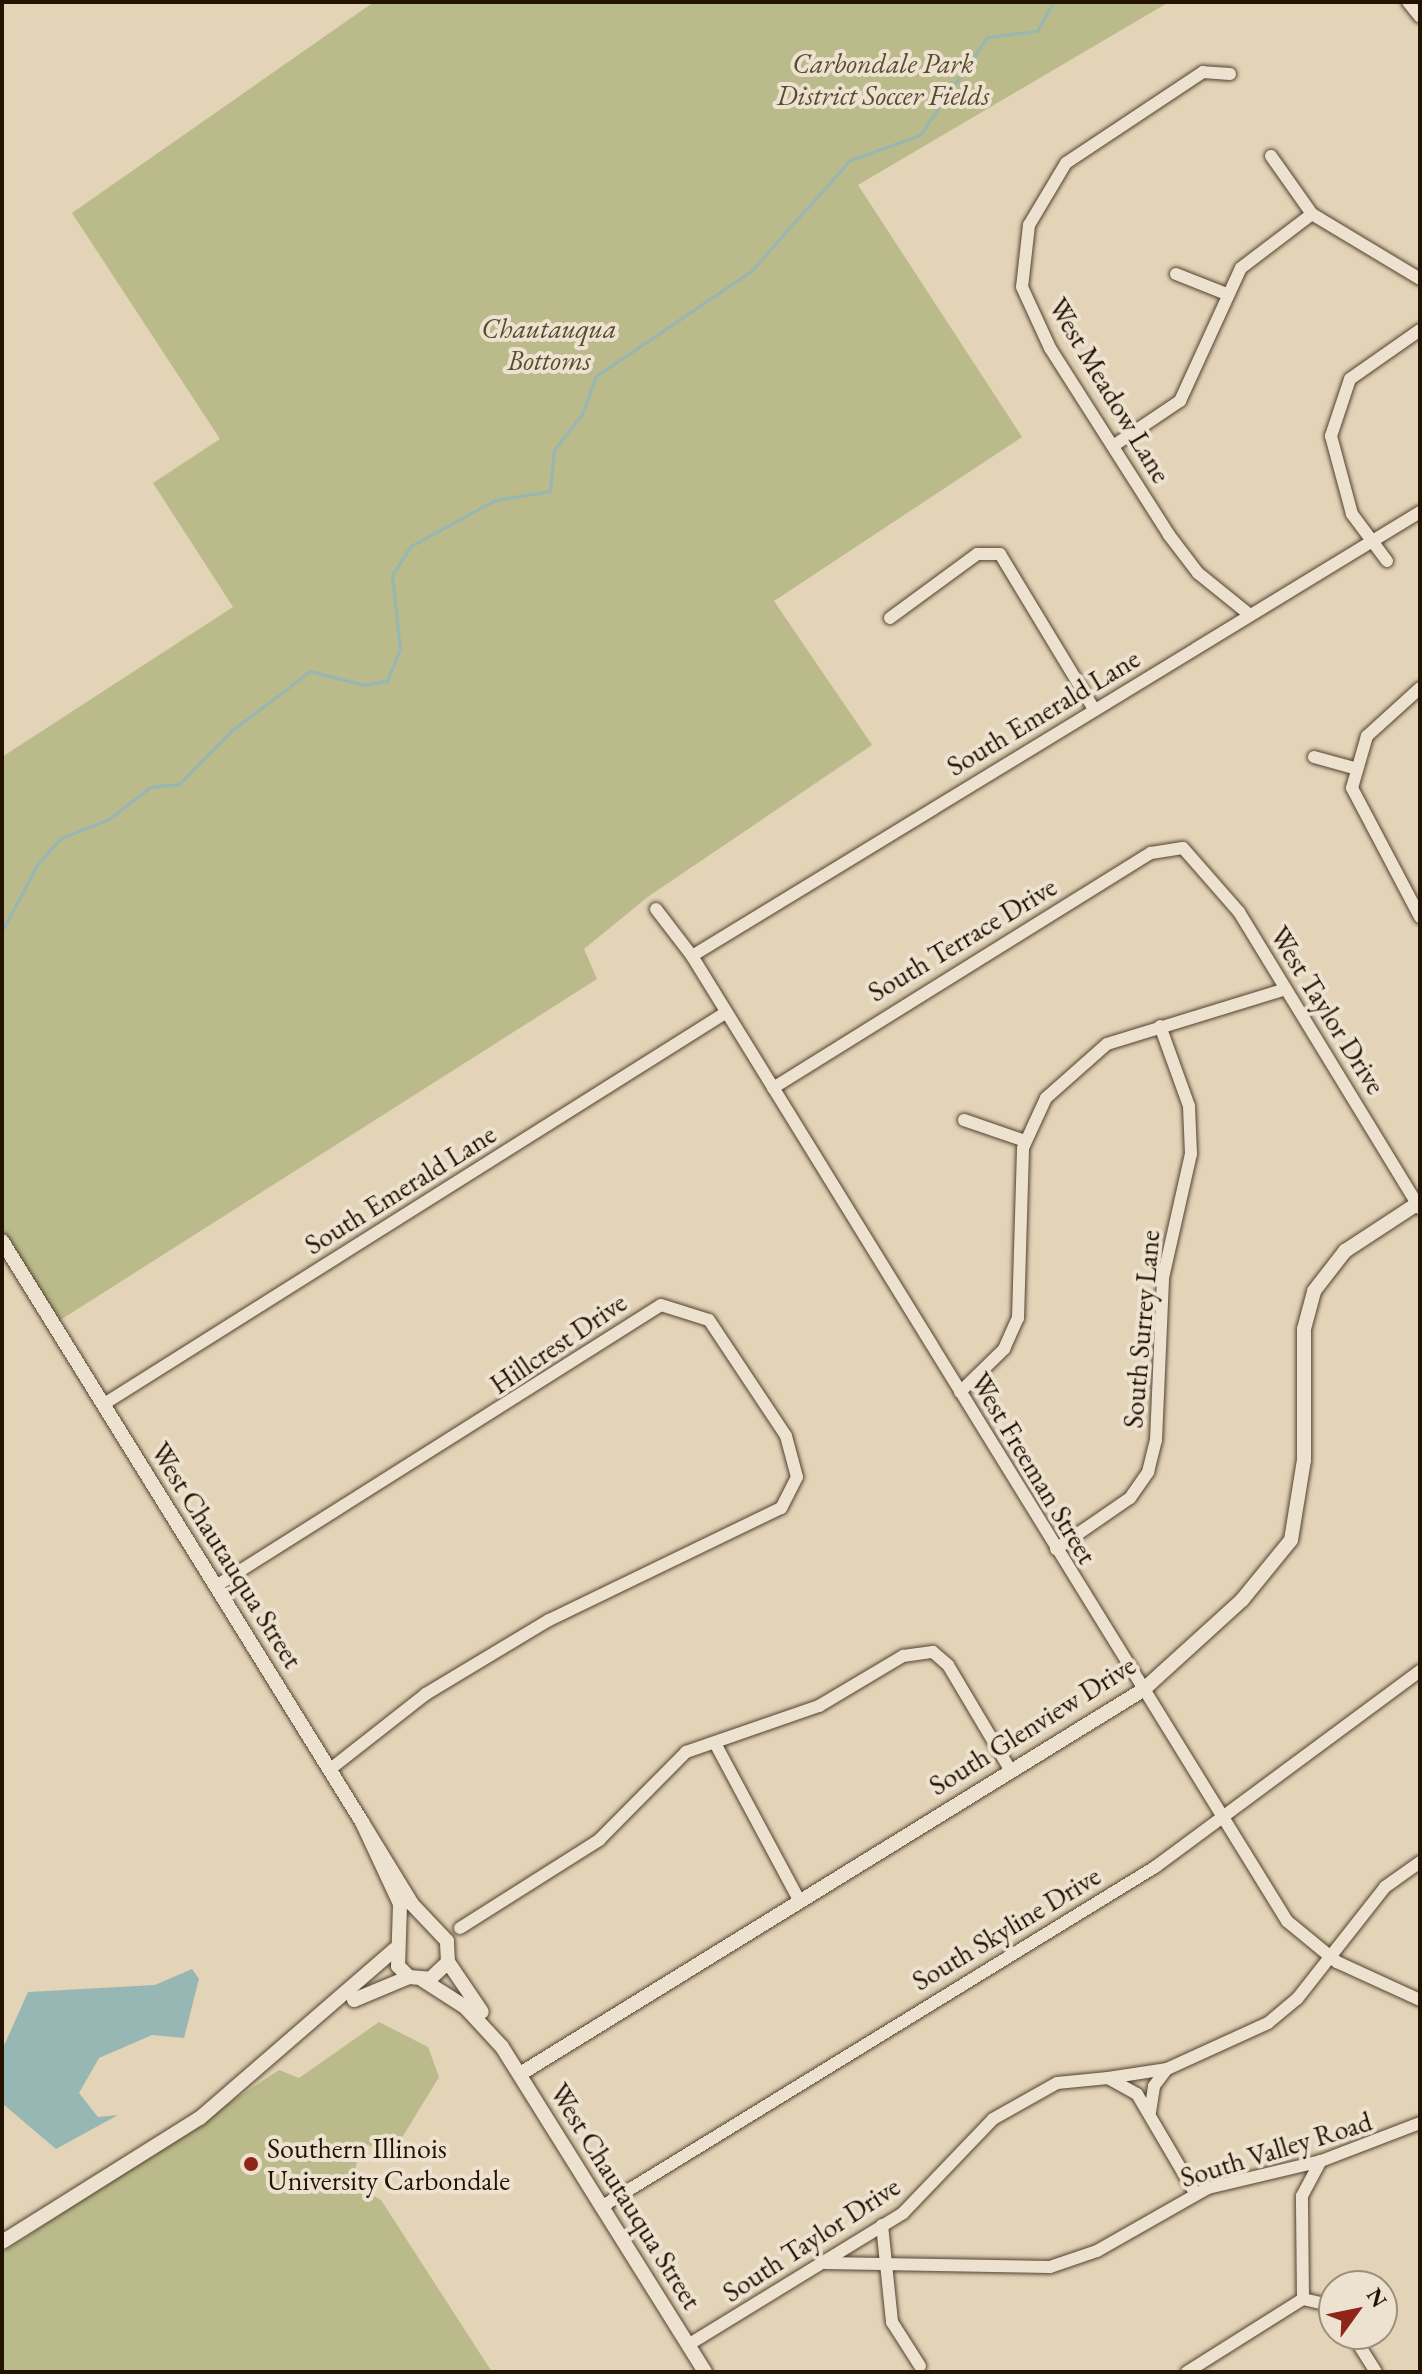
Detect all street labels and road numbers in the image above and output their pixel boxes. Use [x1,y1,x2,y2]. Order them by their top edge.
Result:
street label: West Meadow Lane [1042,292,1178,488]
street label: South Emerald Lane [940,641,1146,783]
street label: South Terrace Drive [862,869,1062,1009]
street label: West Taylor Drive [1263,920,1393,1100]
street label: South Emerald Lane [298,1117,502,1261]
street label: South Surrey Lane [1116,1228,1166,1430]
street label: Hillcrest Drive [483,1285,633,1401]
street label: West Freeman Street [964,1366,1104,1570]
street label: West Chautauqua Street [144,1436,310,1674]
street label: South Glenview Drive [923,1648,1141,1802]
street label: South Skyline Drive [906,1859,1106,1997]
street label: West Chautauqua Street [543,2077,709,2315]
street label: South Valley Road [1176,2104,1376,2194]
street label: South Taylor Drive [716,2169,906,2309]

